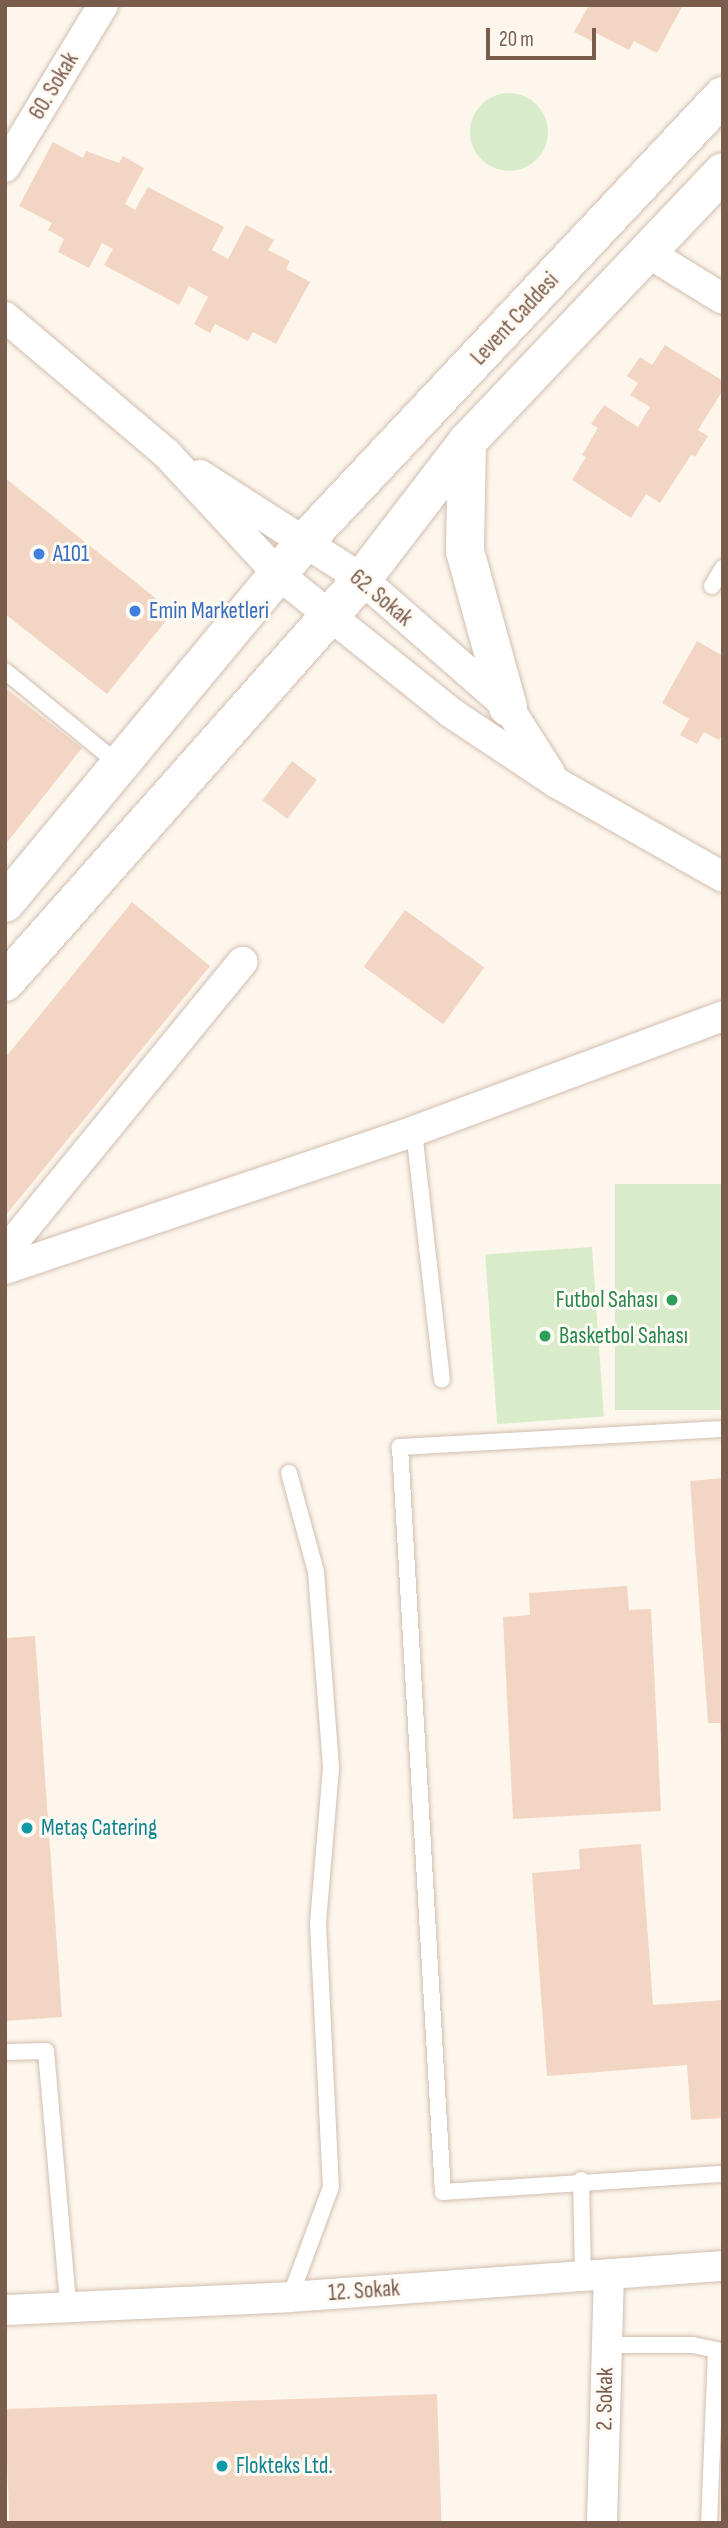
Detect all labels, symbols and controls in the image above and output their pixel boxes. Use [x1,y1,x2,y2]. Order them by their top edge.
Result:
scale bar [490,14,600,58]
text: 20 m [499,27,534,52]
street label: 60. Sokak [23,47,85,125]
street label: Levent Caddesi [465,267,565,371]
place label: A101 [53,540,89,568]
marker: A101 [31,546,47,562]
street label: 62. Sokak [344,564,418,632]
place label: Emin Marketleri [149,597,269,625]
marker: Emin Marketleri [127,603,143,619]
place label: Futbol Sahası [556,1286,658,1314]
marker: Futbol Sahası [664,1292,680,1308]
place label: Basketbol Sahası [559,1322,688,1350]
marker: Basketbol Sahası [537,1328,553,1344]
place label: Metaş Catering [41,1814,157,1842]
marker: Metaş Catering [19,1820,35,1836]
street label: 12. Sokak [327,2275,401,2307]
street label: 2. Sokak [591,2367,619,2431]
place label: Flokteks Ltd. [236,2452,333,2480]
marker: Flokteks Ltd. [214,2458,230,2474]

